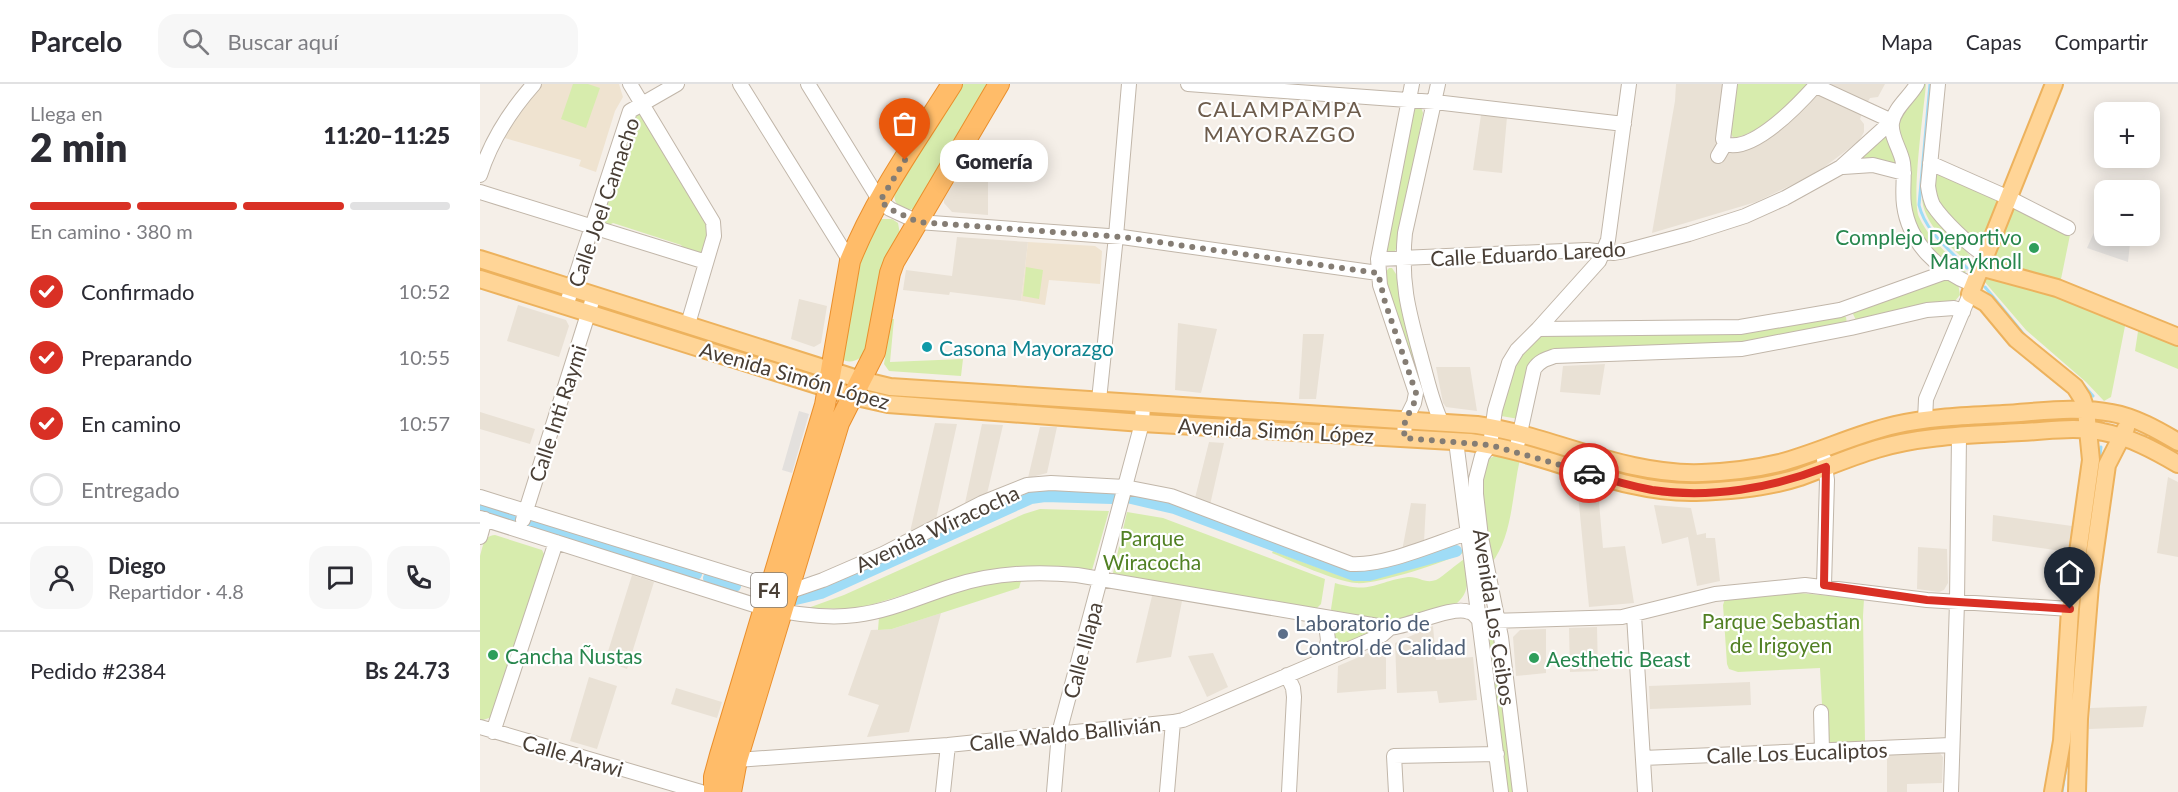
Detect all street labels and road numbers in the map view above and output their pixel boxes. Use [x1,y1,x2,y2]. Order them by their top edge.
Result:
street label: Calle Joel Camacho [562,114,644,290]
street label: Calle Eduardo Laredo [1430,235,1627,271]
street label: Avenida Simón López [697,336,893,414]
street label: Calle Inti Raymi [523,341,591,485]
street label: Avenida Simón López [1177,412,1375,448]
street label: Avenida Wiracocha [851,479,1023,577]
street label: Avenida Los Ceibos [1469,527,1521,707]
road number: F4 [751,573,787,607]
street label: Calle Illapa [1057,599,1107,701]
street label: Calle Waldo Ballivián [968,711,1162,755]
street label: Calle Arawi [520,729,626,781]
street label: Calle Los Eucaliptos [1706,736,1888,768]

